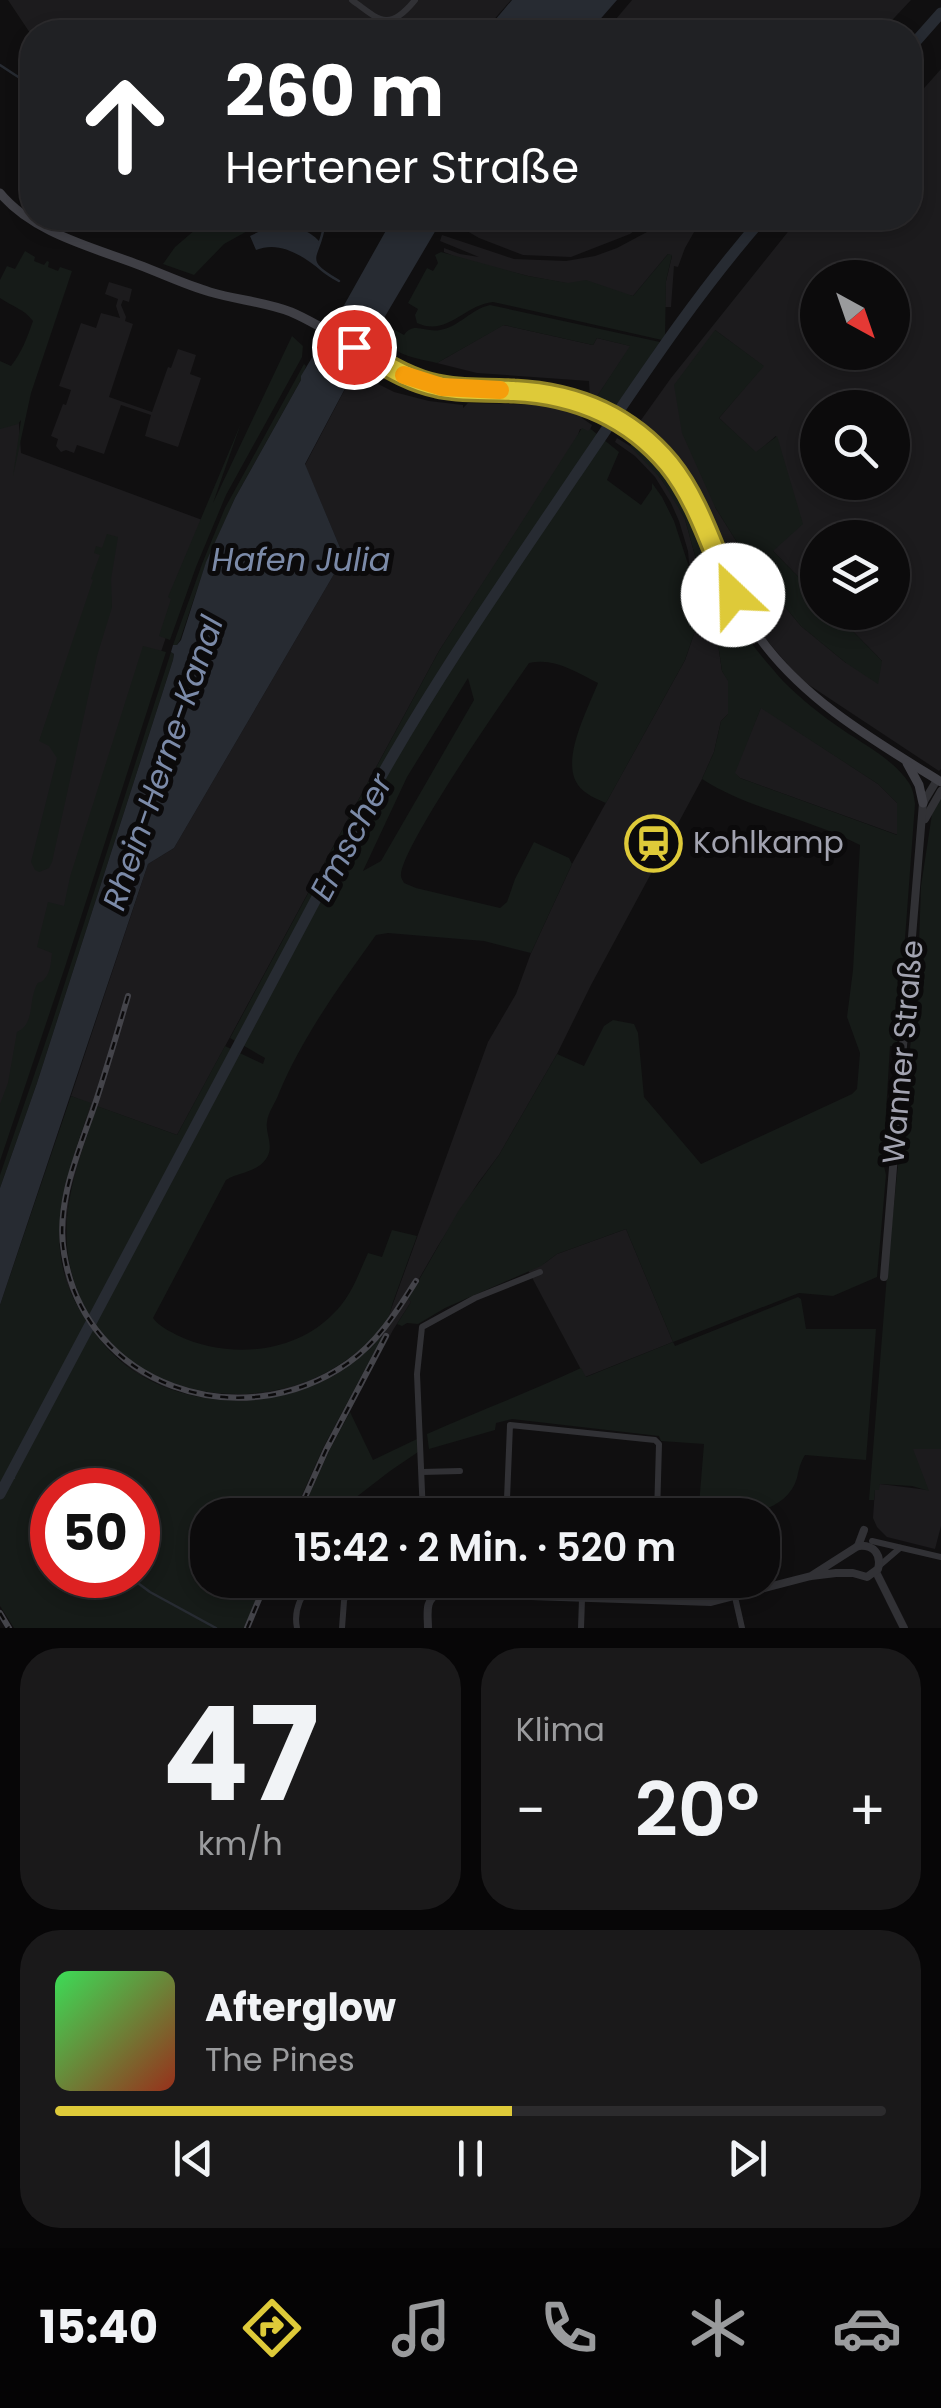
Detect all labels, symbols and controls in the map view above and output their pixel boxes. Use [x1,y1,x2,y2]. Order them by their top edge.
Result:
text: 260 m [225,42,444,141]
icon: ahead [60,60,190,190]
text: Hertener Straße [225,136,579,199]
north arrow [800,260,910,370]
map controls [800,260,910,630]
pin [312,305,397,390]
icon: arrive [327,320,382,375]
button: search [800,390,910,500]
button: layers [800,520,910,630]
water label: Hafen Julia [212,537,390,582]
position arrow [681,543,785,647]
water label: Rhein-Herne-Kanal [91,610,234,916]
water label: Emscher [298,764,403,908]
station icon: Kohlkamp [624,813,684,873]
place label: Kohlkamp [693,821,844,864]
street label: Wanner Straße [871,938,934,1166]
speed limit sign: 50 [30,1468,160,1598]
text: 15:42 · 2 Min. · 520 m [294,1521,676,1574]
text: 47 [161,1663,319,1846]
text: Klima [516,1707,605,1752]
text: 20° [635,1757,760,1862]
text: − [516,1772,546,1849]
text: + [848,1772,886,1849]
text: km/h [198,1821,283,1866]
text: Afterglow [205,1981,396,2034]
text: The Pines [205,2037,355,2082]
icon: previous [166,2131,221,2186]
icon: pause [443,2131,498,2186]
icon: next [720,2131,775,2186]
icon: directions [237,2293,307,2363]
icon: music [386,2293,456,2363]
icon: phone [534,2293,604,2363]
icon: climate [683,2293,753,2363]
icon: car [832,2293,902,2363]
text: 15:40 [39,2296,158,2359]

